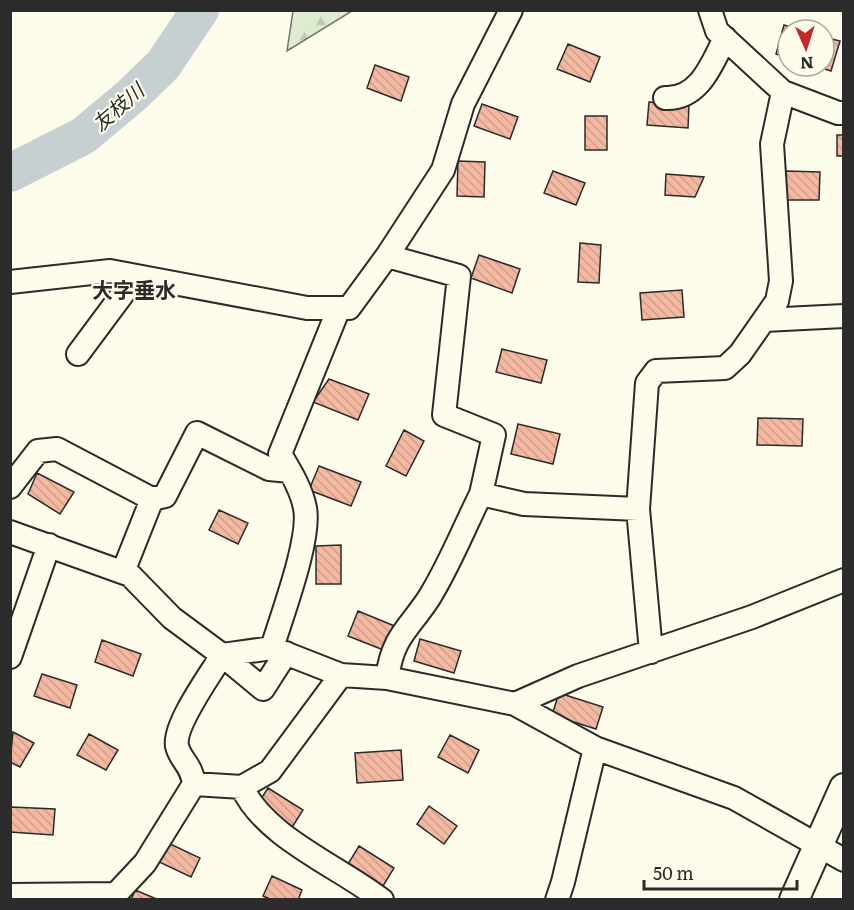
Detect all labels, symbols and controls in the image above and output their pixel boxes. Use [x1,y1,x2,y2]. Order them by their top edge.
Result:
north arrow [776,18,836,78]
text: N [799,52,814,76]
water label: 友枝川 [85,74,151,137]
district label: 大字垂水 [92,273,176,304]
scale bar [644,853,797,891]
text: 50 m [653,859,694,886]

